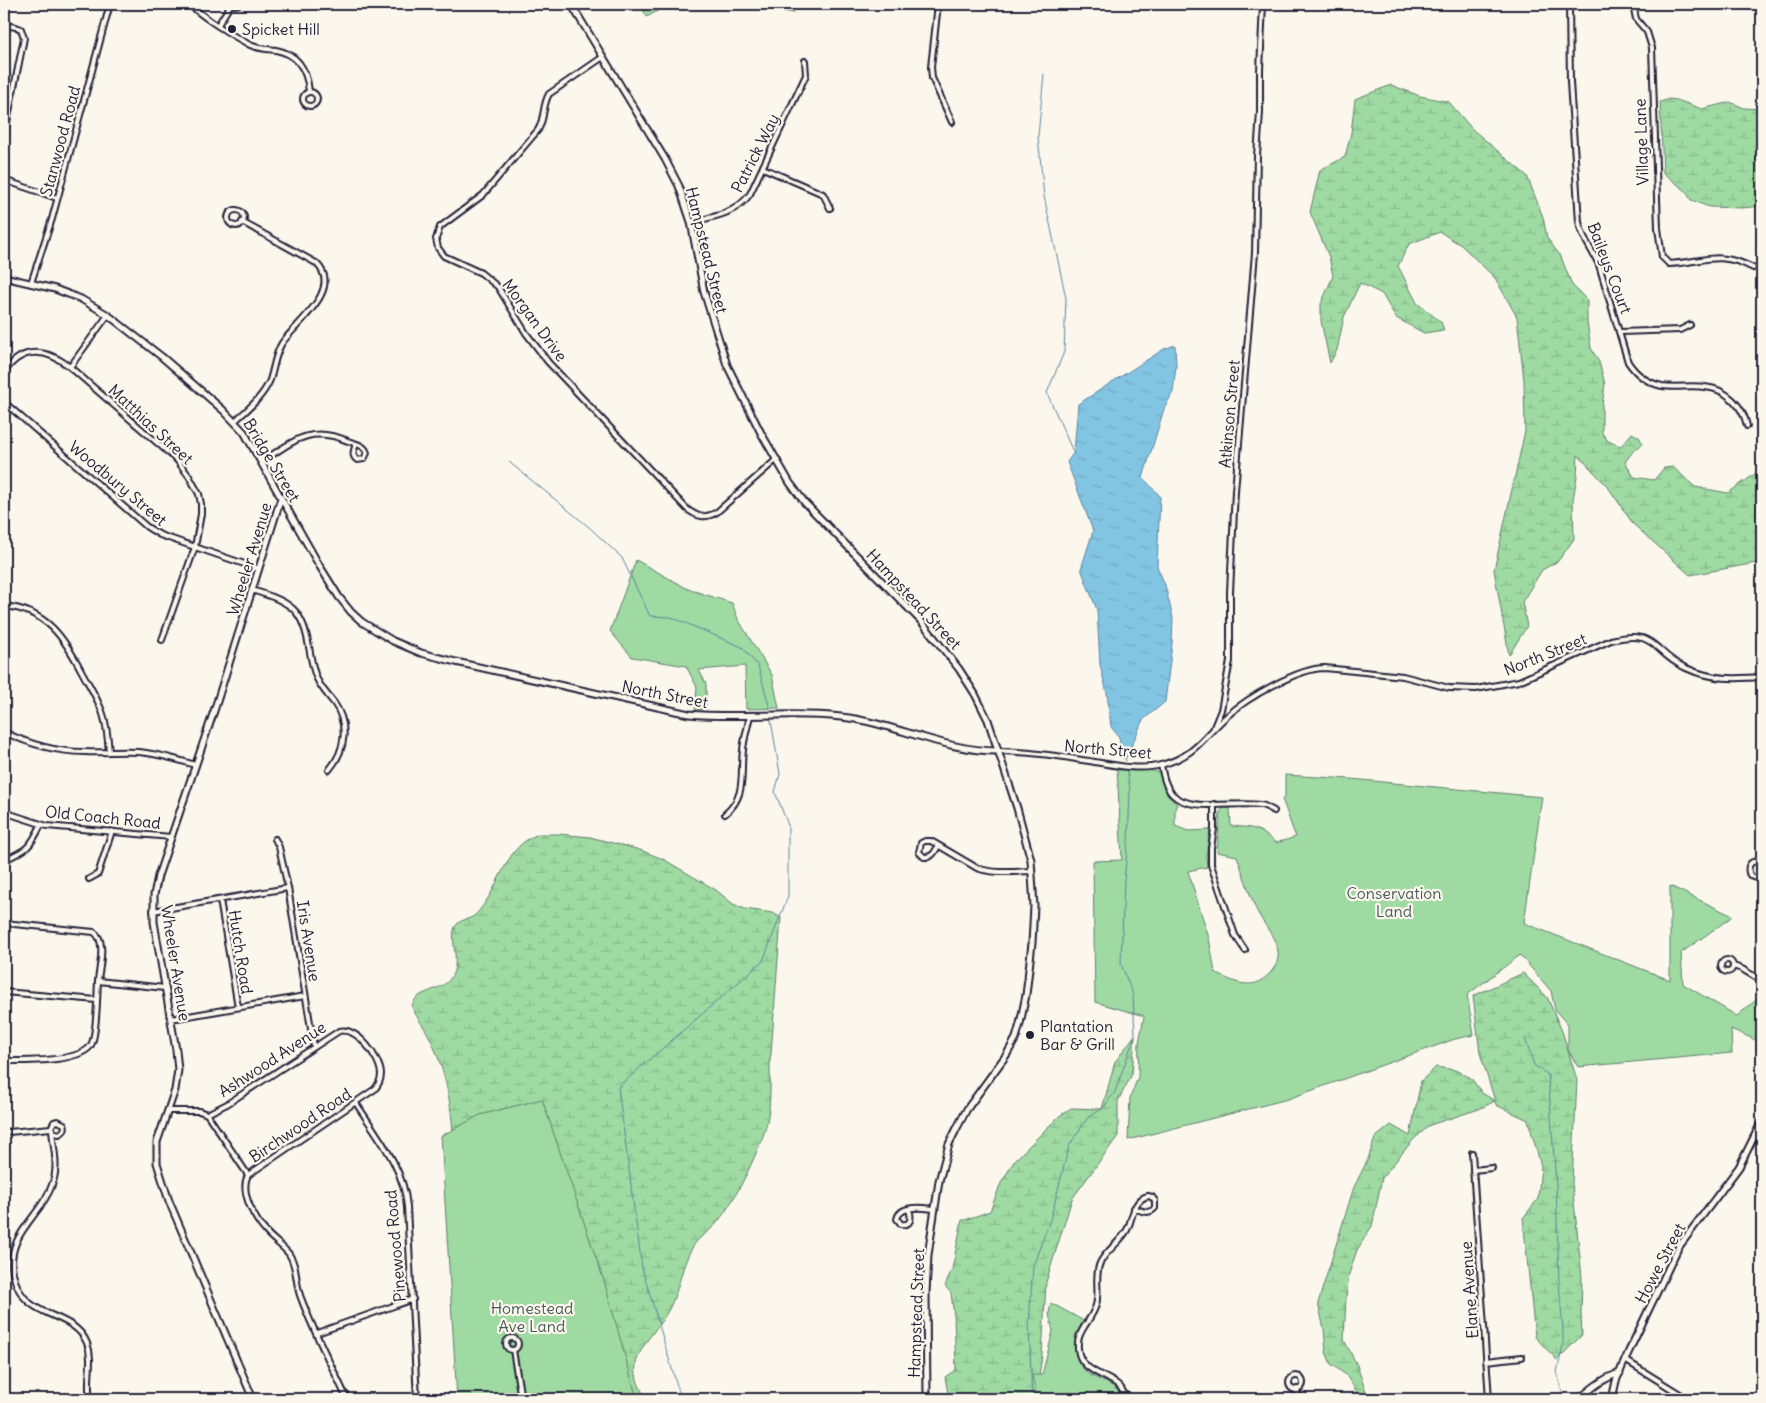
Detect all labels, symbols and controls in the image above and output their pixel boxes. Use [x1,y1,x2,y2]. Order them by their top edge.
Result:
place label: Spicket Hill [242,19,320,39]
marker: Spicket Hill [226,23,238,35]
street label: Stanwood Road [36,84,84,198]
street label: Village Lane [1629,98,1653,186]
street label: Patrick Way [727,110,783,196]
street label: Hampstead Street [682,185,733,316]
street label: Baileys Court [1583,220,1637,317]
street label: Morgan Drive [498,275,572,365]
street label: Atkinson Street [1214,358,1244,469]
street label: Matthias Street [104,380,198,469]
street label: Bridge Street [239,415,305,506]
street label: Woodbury Street [65,436,171,530]
street label: Wheeler Avenue [222,500,276,618]
street label: Hampstead Street [862,545,966,654]
street label: North Street [1501,628,1590,680]
street label: North Street [620,676,710,712]
street label: North Street [1064,735,1153,763]
street label: Old Coach Road [44,801,162,833]
park label: Conservation Land [1346,883,1442,921]
street label: Iris Avenue [293,899,325,983]
street label: Wheeler Avenue [157,904,195,1022]
street label: Hutch Road [224,908,258,996]
place label: Plantation Bar & Grill [1040,1016,1115,1054]
street label: Ashwood Avenue [215,1017,329,1101]
marker: Plantation Bar & Grill [1024,1029,1036,1041]
street label: Birchwood Road [245,1083,355,1167]
street label: Pinewood Road [380,1189,410,1303]
street label: Howe Street [1630,1219,1690,1307]
street label: Elane Avenue [1456,1241,1482,1339]
street label: Hampstead Street [904,1247,928,1378]
park label: Homestead Ave Land [491,1298,573,1336]

